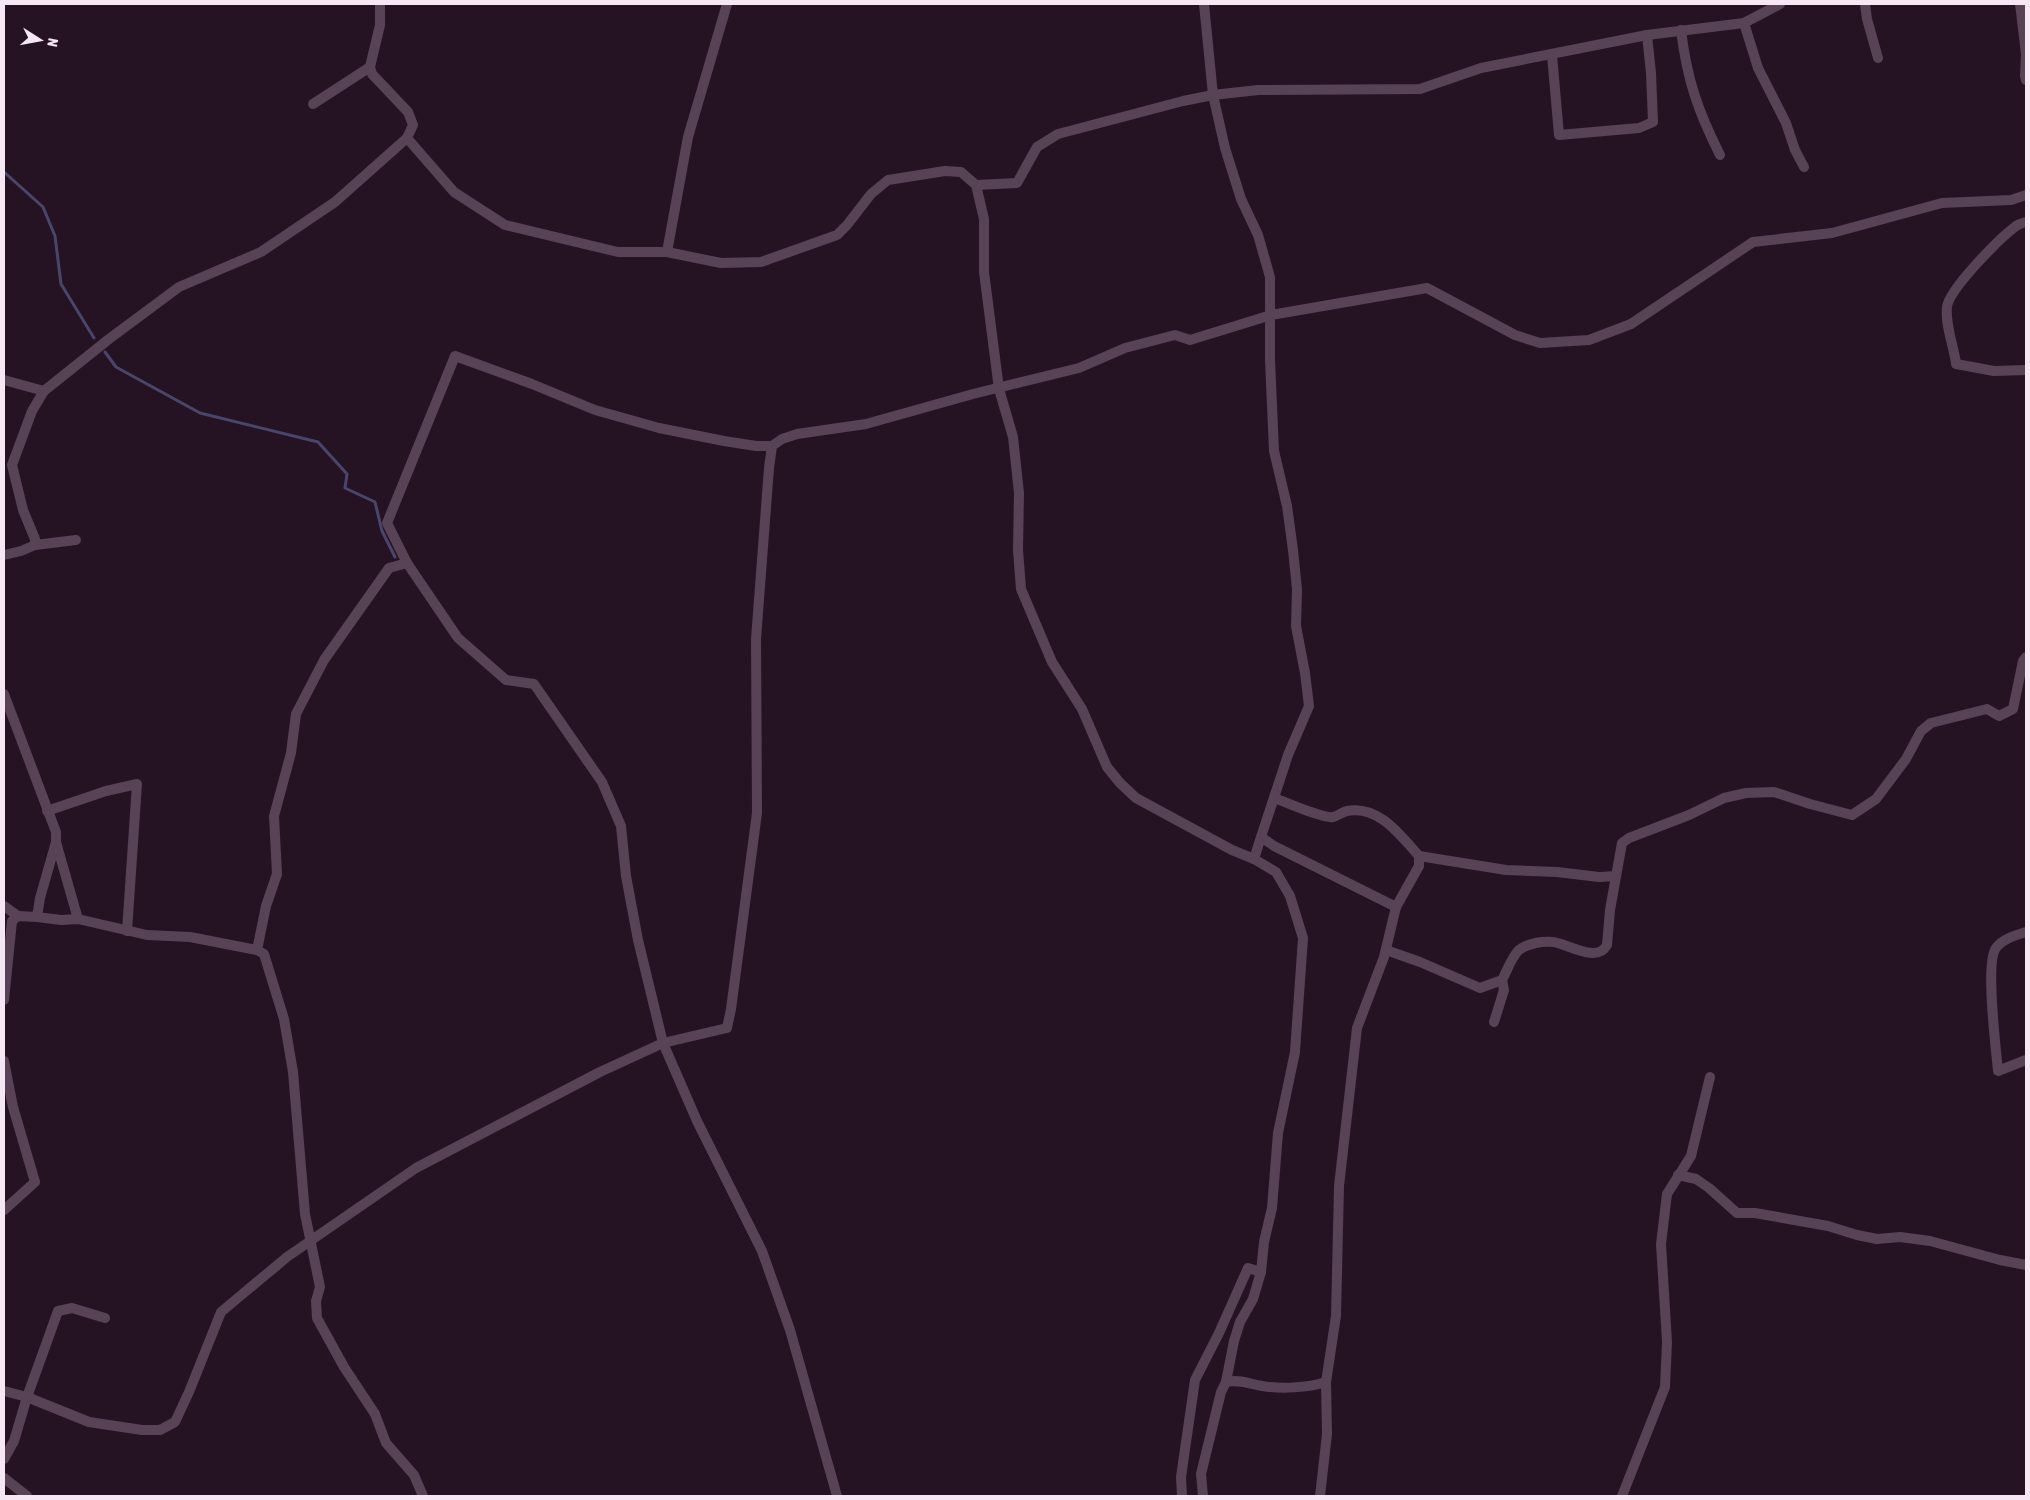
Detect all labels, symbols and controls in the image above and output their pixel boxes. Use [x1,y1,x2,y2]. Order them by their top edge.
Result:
north arrow [15,15,65,65]
text: N [44,37,61,48]

